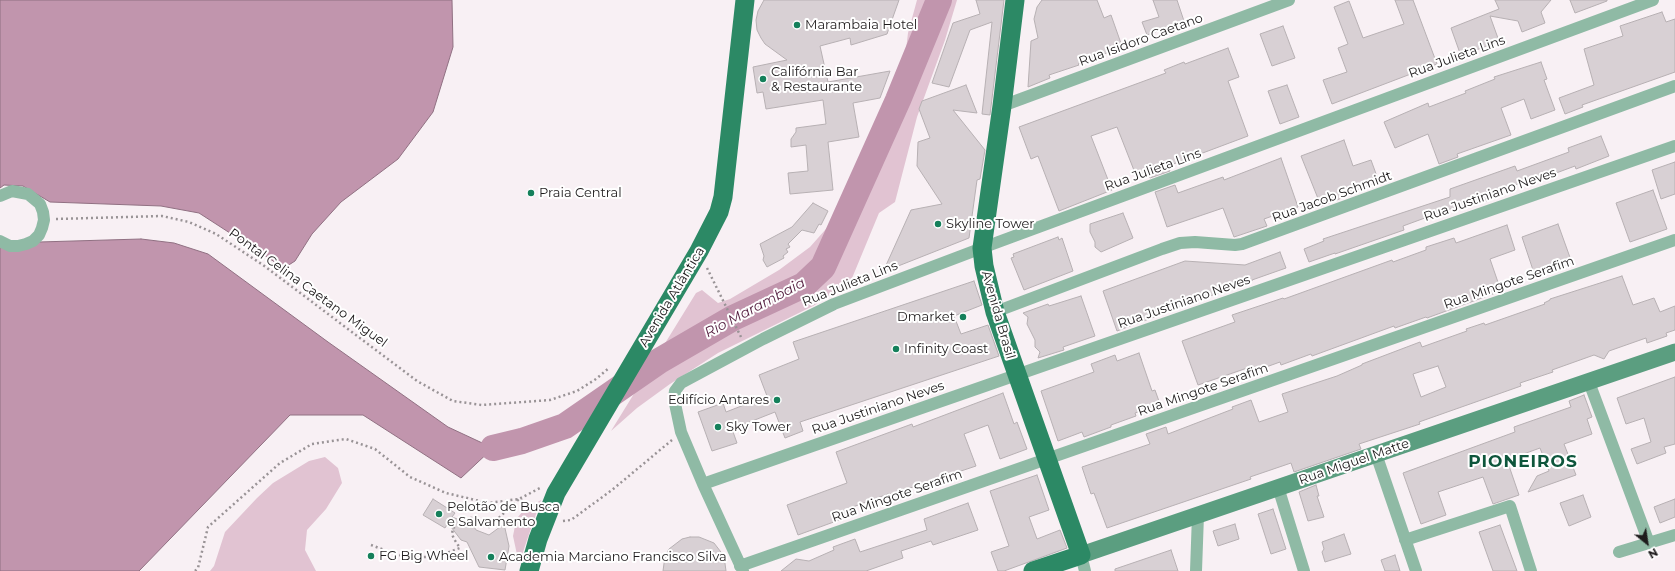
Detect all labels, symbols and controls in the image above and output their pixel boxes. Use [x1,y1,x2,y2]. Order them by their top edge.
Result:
street label: Rua Isidoro Caetano [1077,10,1205,70]
place label: Marambaia Hotel [805,17,917,33]
marker: Marambaia Hotel [792,20,802,30]
street label: Rua Julieta Lins [1407,32,1507,82]
place label: Califórnia Bar & Restaurante [771,64,862,95]
marker: Califórnia Bar & Restaurante [758,74,768,84]
street label: Rua Julieta Lins [1103,145,1203,195]
street label: Rua Justiniano Neves [1422,165,1558,225]
street label: Rua Jacob Schmidt [1270,168,1394,226]
place label: Praia Central [539,185,622,201]
marker: Praia Central [526,188,536,198]
place label: Skyline Tower [946,216,1035,232]
marker: Skyline Tower [933,219,943,229]
street label: Pontal Celina Caetano Miguel [226,225,390,351]
street label: Avenida Atlântica [636,244,708,350]
street label: Rua Mingote Serafim [1442,253,1576,313]
street label: Rua Julieta Lins [800,258,900,310]
street label: Avenida Brasil [978,269,1018,361]
street label: Rua Justiniano Neves [1116,272,1252,332]
water label: Rio Marambaia [702,274,808,342]
place label: Dmarket [897,309,955,325]
marker: Dmarket [958,312,968,322]
place label: Infinity Coast [904,341,988,357]
marker: Infinity Coast [891,344,901,354]
street label: Rua Mingote Serafim [1136,360,1270,420]
street label: Rua Justiniano Neves [810,378,946,438]
place label: Edifício Antares [668,392,769,408]
marker: Edifício Antares [772,395,782,405]
place label: Sky Tower [726,419,791,435]
marker: Sky Tower [713,422,723,432]
street label: Rua Miguel Matte [1297,436,1411,488]
district label: PIONEIROS [1468,452,1578,472]
street label: Rua Mingote Serafim [830,466,964,526]
place label: Pelotão de Busca e Salvamento [447,499,560,530]
marker: Pelotão de Busca e Salvamento [434,509,444,519]
north arrow [1627,523,1667,563]
text: N [1646,545,1660,562]
place label: FG Big Wheel [379,548,468,564]
place label: Academia Marciano Francisco Silva [499,549,727,565]
marker: FG Big Wheel [366,551,376,561]
marker: Academia Marciano Francisco Silva [486,552,496,562]

